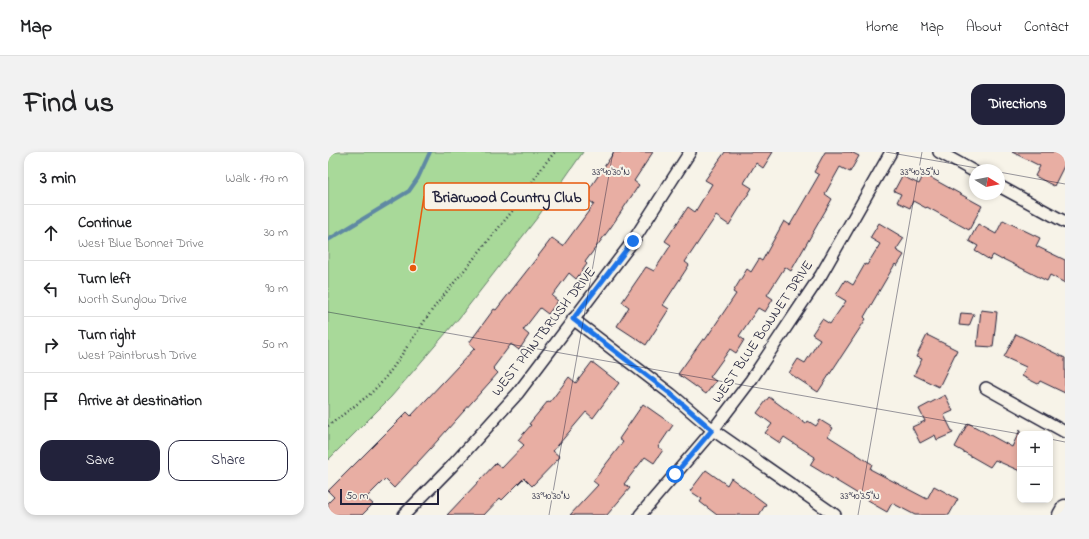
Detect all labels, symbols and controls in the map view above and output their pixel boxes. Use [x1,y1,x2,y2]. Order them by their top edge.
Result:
text: Map [20,14,52,41]
text: Home [866,17,898,38]
text: Map [920,17,944,38]
text: About [966,17,1002,38]
text: Contact [1024,17,1069,38]
text: Find us [24,84,114,125]
button: Directions [971,84,1065,125]
north arrow [969,164,1005,200]
text: 33°40'30"N [592,165,630,180]
text: 33°40'35"N [900,165,940,180]
text: 3 min [40,166,76,191]
text: Walk · 170 m [225,169,288,188]
callout: Briarwood Country Club [424,183,589,210]
text: Briarwood Country Club [432,187,581,211]
text: Continue [78,212,132,234]
icon: ahead [40,222,62,244]
text: 30 m [264,223,288,242]
route end [624,232,642,250]
text: West Blue Bonnet Drive [78,234,204,253]
street label: WEST BLUE BONNET DRIVE [707,256,819,408]
street label: WEST PAINTBRUSH DRIVE [487,263,601,401]
text: Turn left [78,268,131,290]
icon: left [40,278,62,300]
text: 90 m [265,279,288,298]
text: North Sunglow Drive [78,290,187,309]
text: Turn right [78,324,136,346]
icon: right [40,334,62,356]
text: 50 m [262,335,288,354]
text: West Paintbrush Drive [78,346,197,365]
icon: arrive [40,390,62,412]
text: Arrive at destination [78,390,202,412]
map controls [1017,431,1053,503]
button: + [1017,431,1053,467]
button: Save [40,440,160,481]
button: Share [168,440,288,481]
route start [666,465,684,483]
button: − [1017,467,1053,503]
scale bar [340,487,439,506]
text: 50 m [346,488,368,504]
text: 33°40'30"N [532,489,570,504]
text: 33°40'35"N [840,489,880,504]

